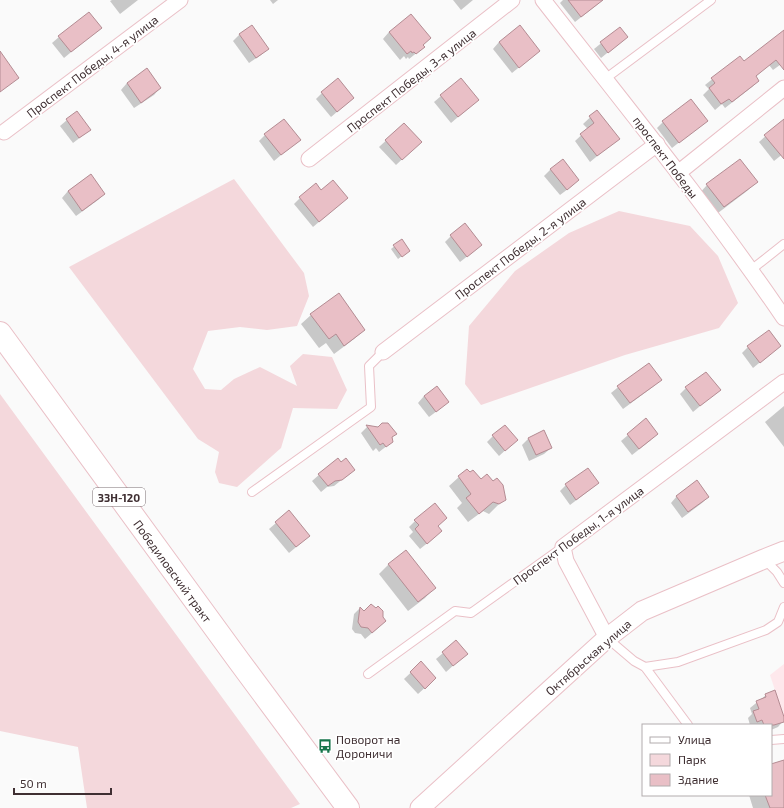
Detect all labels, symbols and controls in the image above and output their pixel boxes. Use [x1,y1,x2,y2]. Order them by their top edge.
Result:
street label: Проспект Победы, 4-я улица [24,12,161,121]
street label: Проспект Победы, 3-я улица [344,25,479,136]
street label: проспект Победы [631,113,701,201]
street label: Проспект Победы, 2-я улица [452,194,589,303]
street label: Проспект Победы, 1-я улица [510,483,647,588]
road number: 33Н-120 [93,488,145,506]
street label: Победиловский тракт [131,517,215,625]
street label: Октябрьская улица [542,616,634,699]
legend [642,724,772,796]
place label: Поворот на Дороничи [336,732,400,760]
text: Улица [678,732,711,746]
bus stop icon: Поворот на Дороничи [317,738,333,754]
text: Парк [678,752,707,766]
scale bar [14,770,111,796]
text: Здание [678,772,719,786]
text: 50 m [20,776,47,790]

